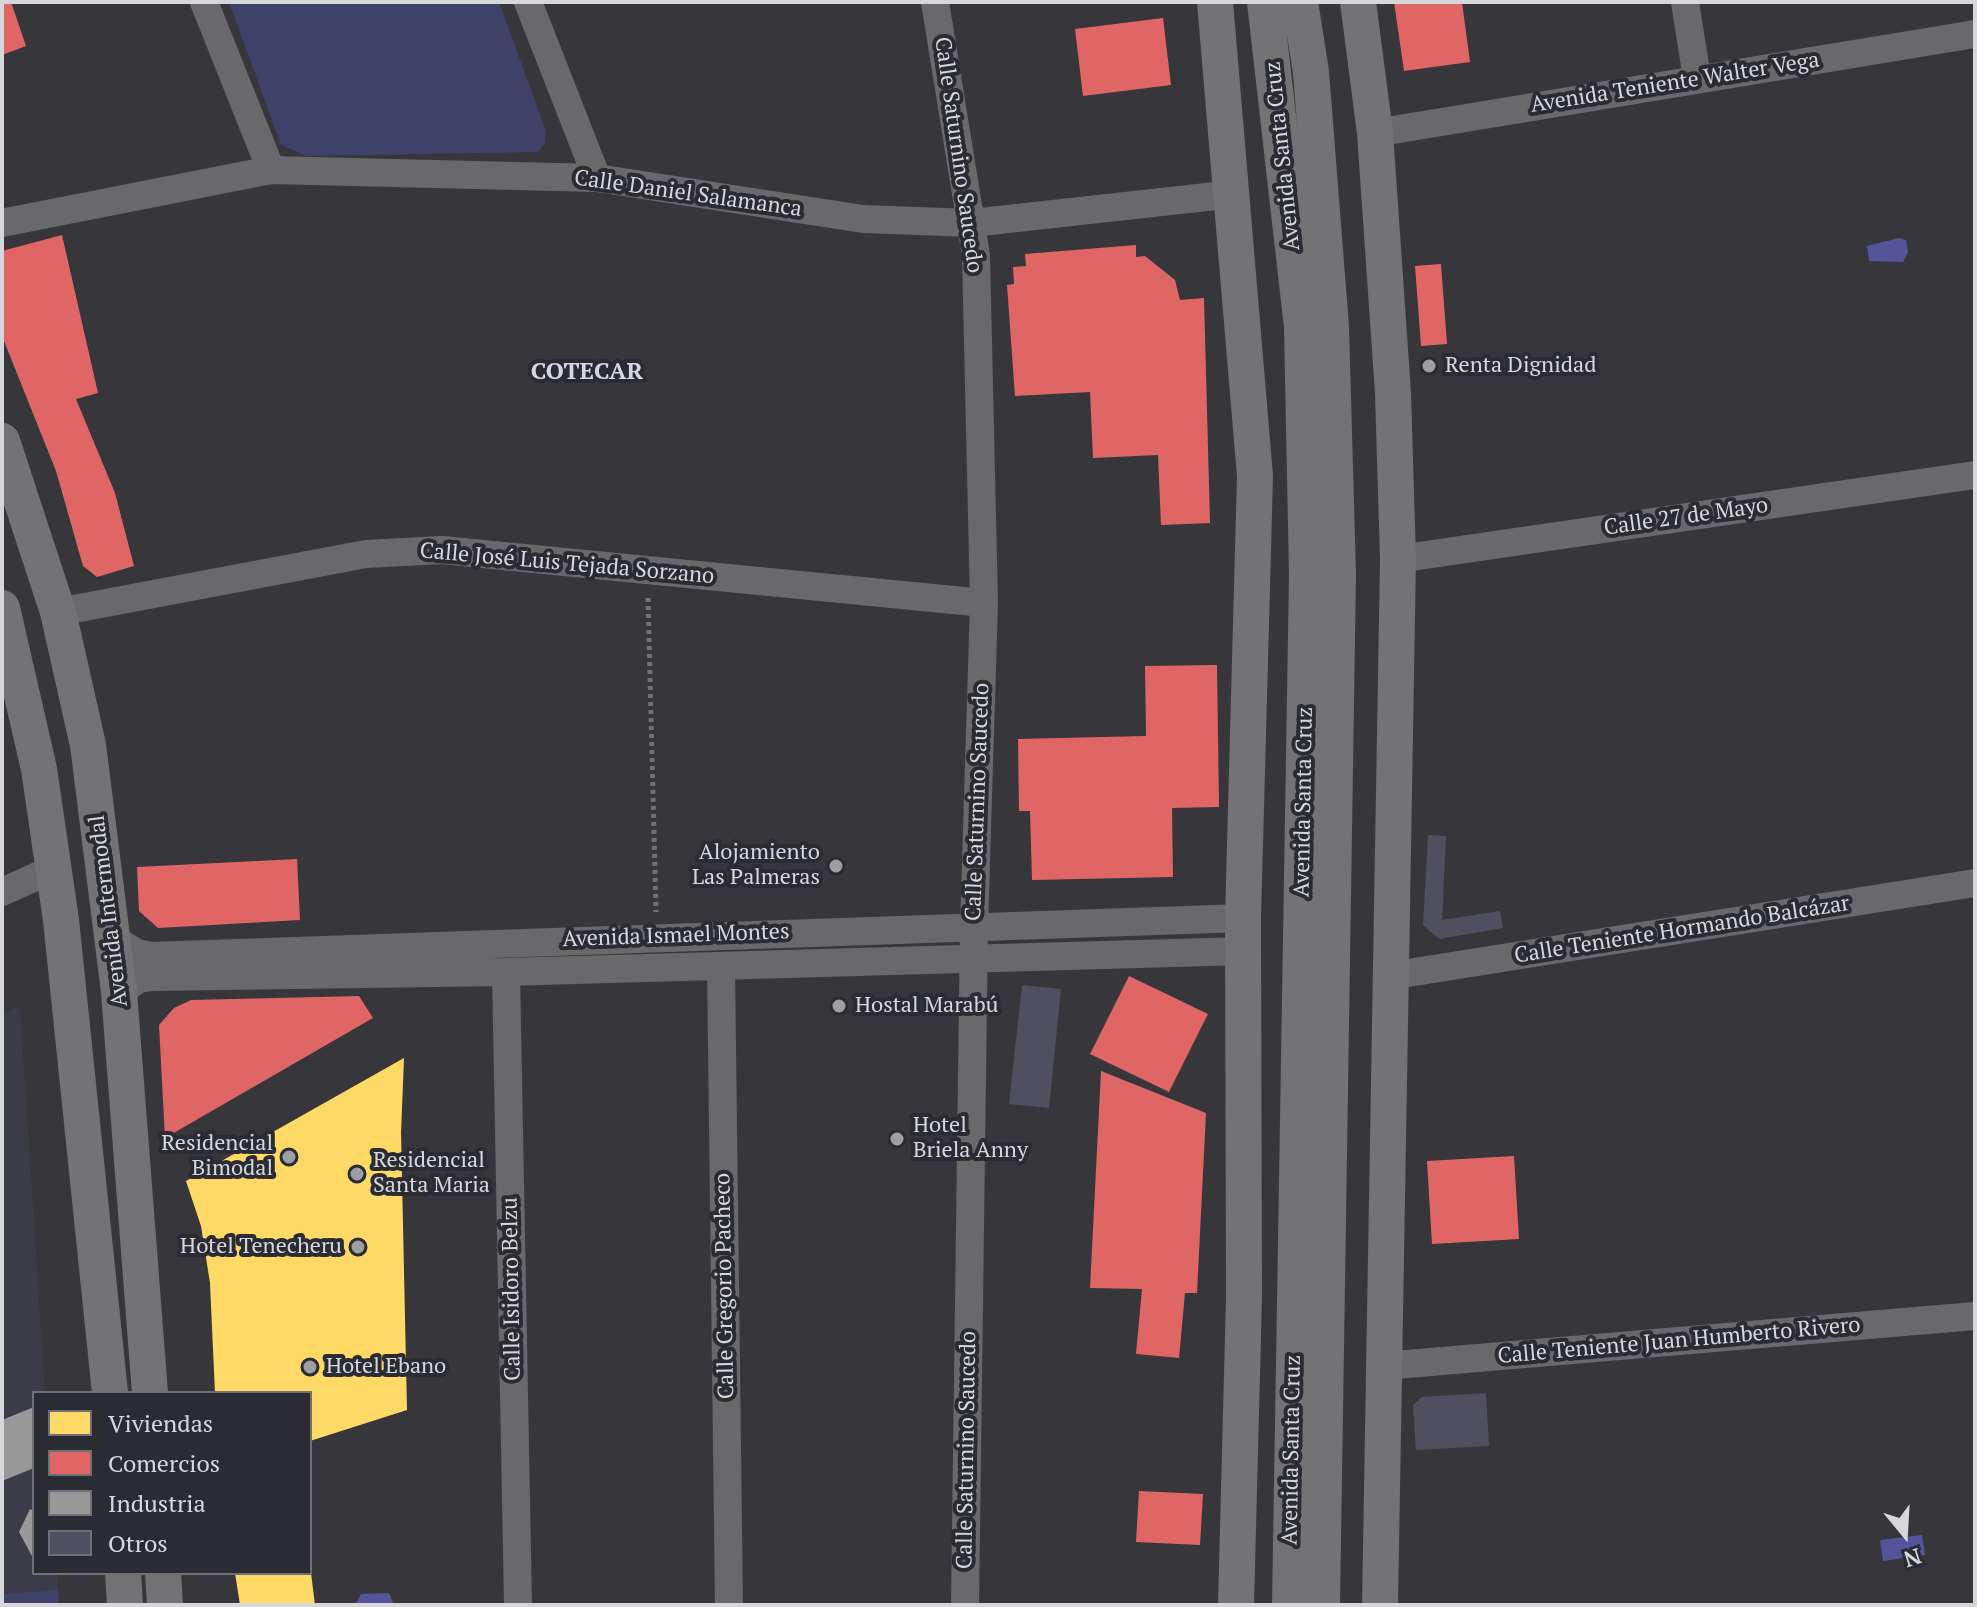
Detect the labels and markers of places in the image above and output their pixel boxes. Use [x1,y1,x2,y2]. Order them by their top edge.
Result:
place label: Renta Dignidad [1445,353,1596,379]
marker: Renta Dignidad [1420,357,1438,375]
place label: Alojamiento Las Palmeras [692,840,820,892]
marker: Alojamiento Las Palmeras [827,857,845,875]
place label: Hostal Marabú [855,993,998,1019]
marker: Hostal Marabú [830,997,848,1015]
place label: Hotel Briela Anny [913,1113,1028,1164]
marker: Hotel Briela Anny [888,1130,906,1148]
place label: Residencial Bimodal [161,1131,273,1182]
marker: Residencial Bimodal [280,1148,298,1166]
place label: Residencial Santa Maria [373,1148,490,1200]
marker: Residencial Santa Maria [348,1165,366,1183]
place label: Hotel Tenecheru [180,1234,342,1260]
marker: Hotel Tenecheru [349,1238,367,1256]
place label: Hotel Ebano [326,1354,446,1380]
marker: Hotel Ebano [301,1358,319,1376]

